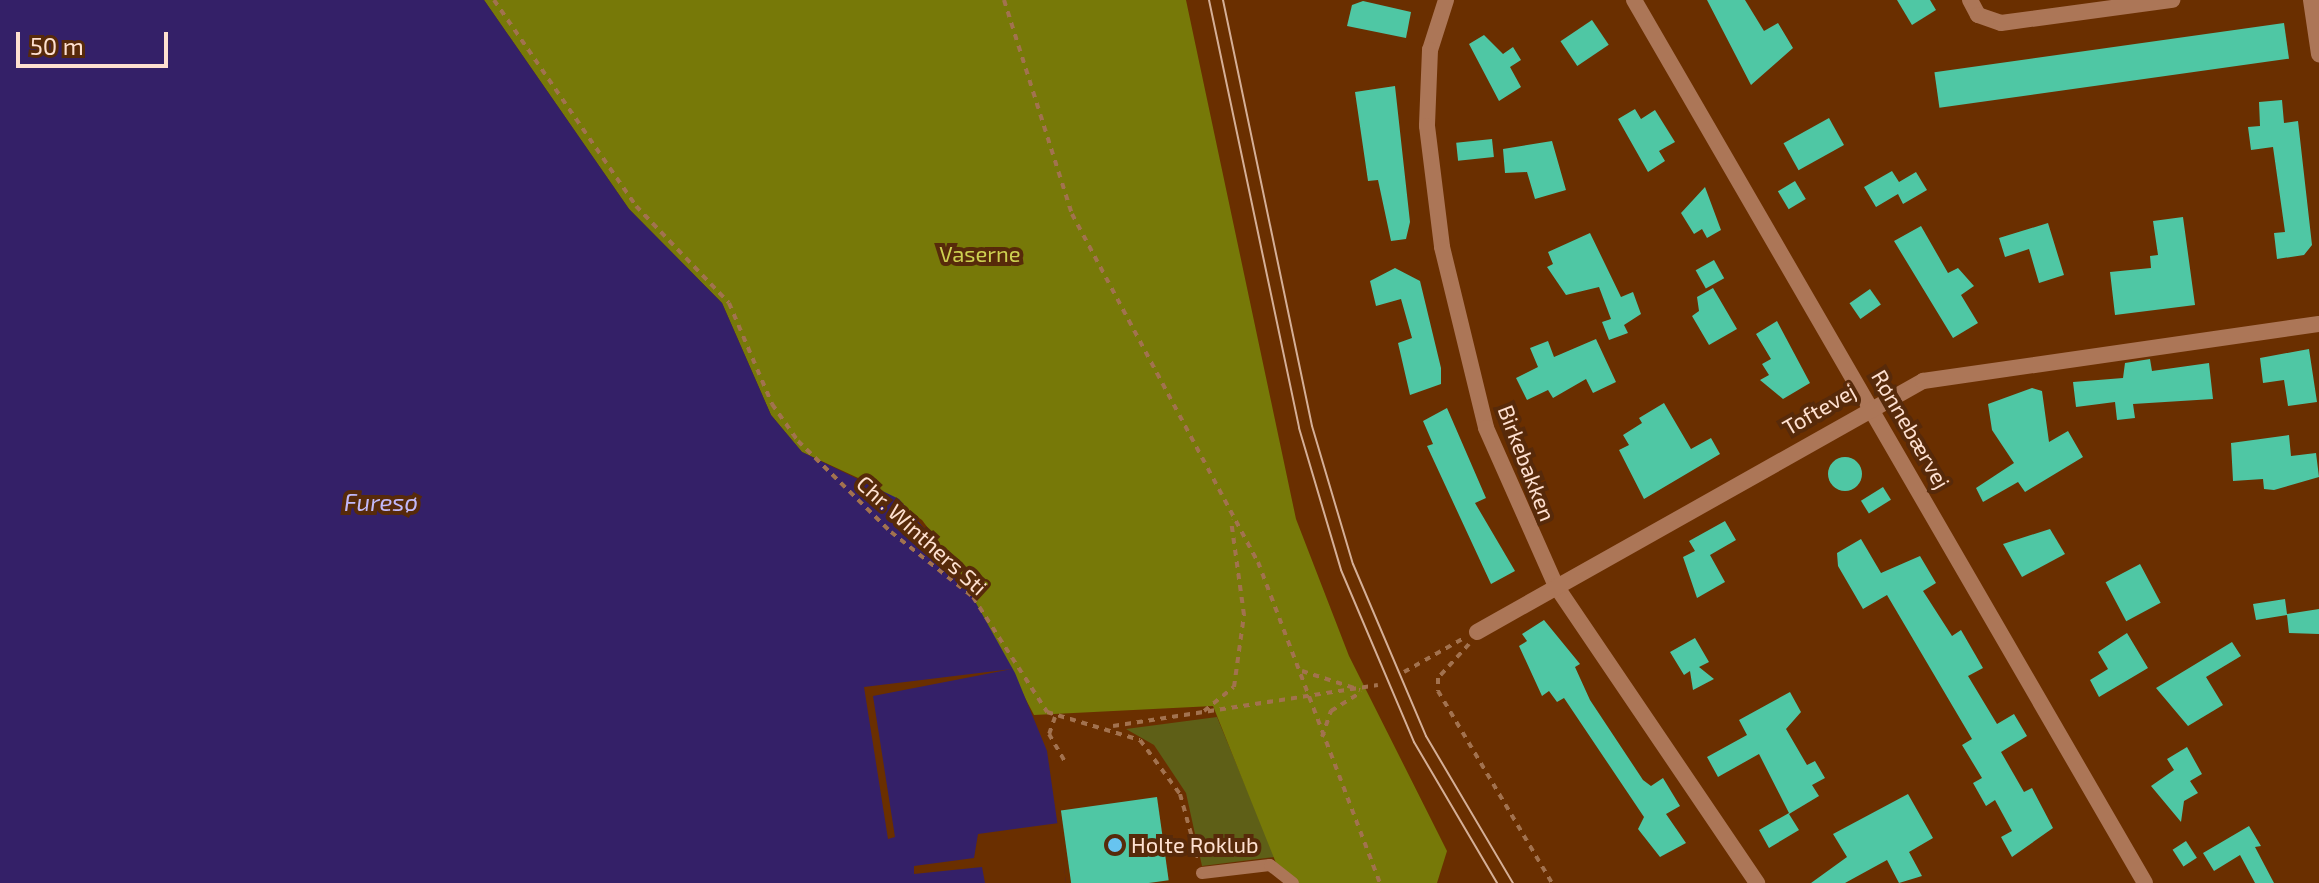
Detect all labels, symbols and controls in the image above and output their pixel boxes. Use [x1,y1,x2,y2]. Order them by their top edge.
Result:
scale bar [20,16,172,66]
text: 50 m [30,31,84,60]
park label: Vaserne [939,241,1021,267]
street label: Rønnebærvej [1866,365,1956,493]
street label: Toftevej [1778,378,1860,440]
street label: Birkebakken [1493,401,1561,525]
street label: Chr. Winthers Sti [852,470,992,600]
water label: Furesø [344,488,418,516]
place label: Holte Roklub [1131,832,1258,858]
marker: Holte Roklub [1106,836,1124,854]

